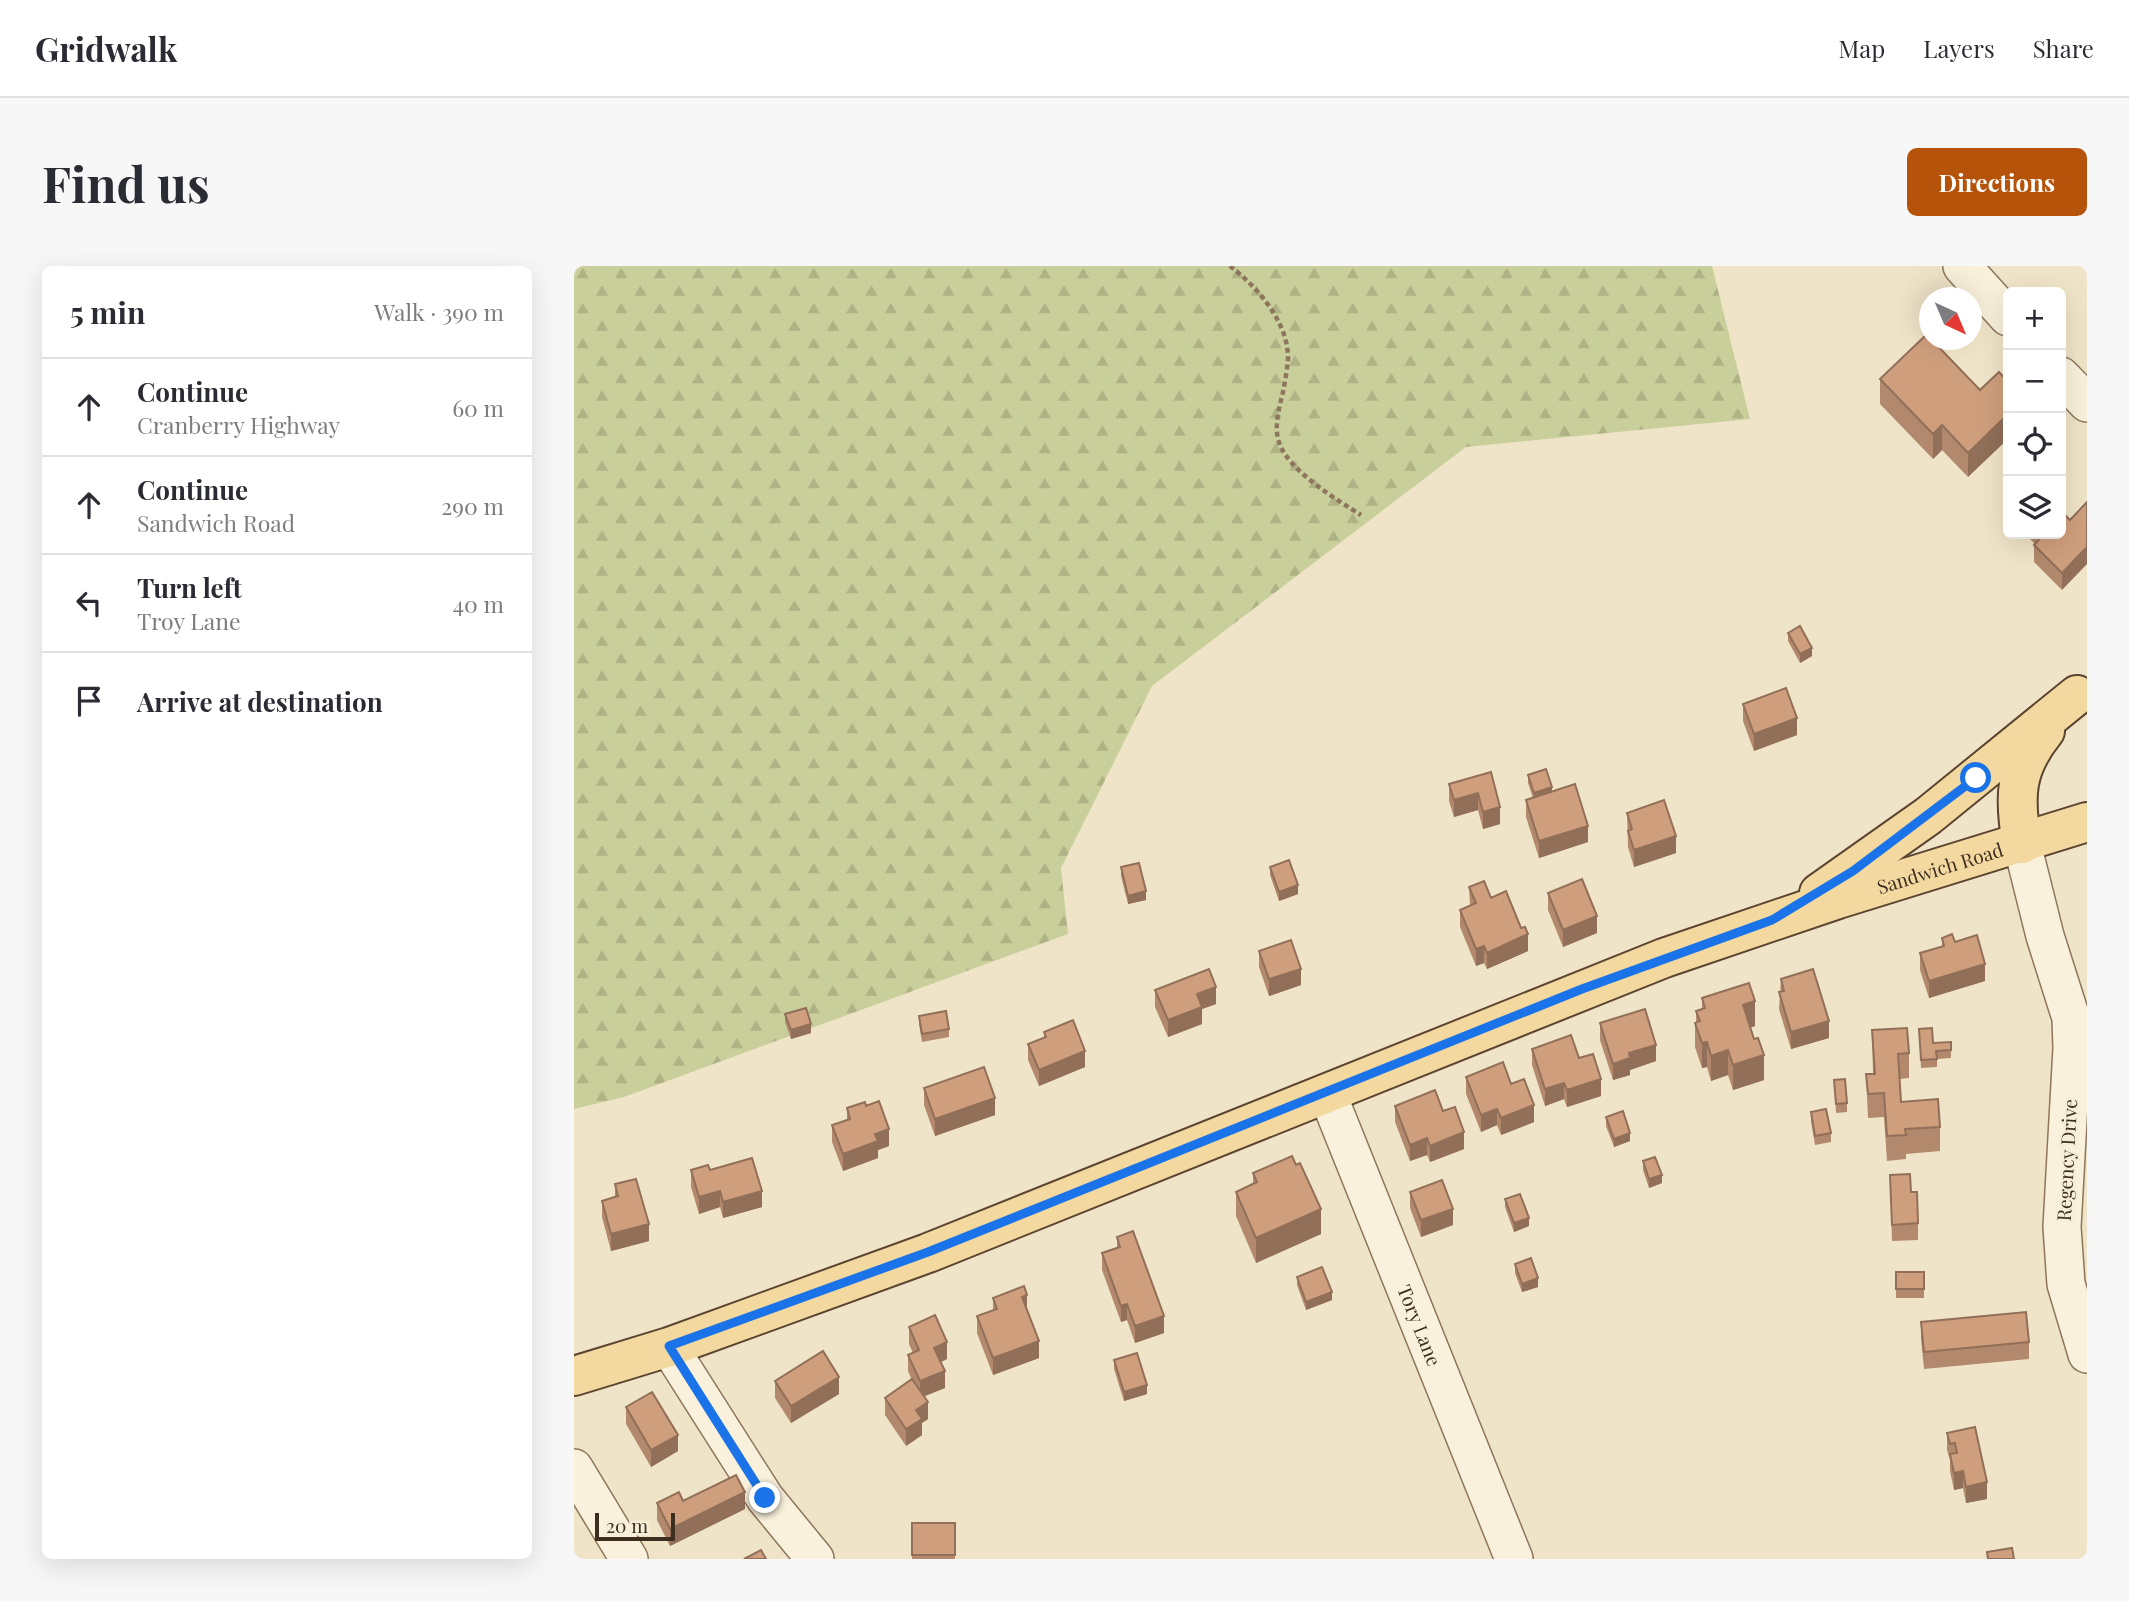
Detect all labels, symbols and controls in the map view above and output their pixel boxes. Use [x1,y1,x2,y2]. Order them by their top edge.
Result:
text: Gridwalk [35,26,177,70]
text: Map [1839,32,1885,64]
text: Layers [1923,32,1995,64]
text: Share [2033,32,2094,64]
button: Directions [1907,148,2087,216]
text: Find us [42,150,210,215]
north arrow [1919,287,1982,350]
map controls [2003,287,2066,539]
button: + [2003,287,2066,350]
text: 5 min [70,292,145,332]
text: Walk · 390 m [374,296,504,327]
button: − [2003,350,2066,413]
text: Continue [137,374,248,409]
icon: ahead [70,388,108,426]
text: 60 m [452,392,504,423]
text: Cranberry Highway [137,409,340,440]
button: locate [2003,413,2066,476]
text: Continue [137,472,248,507]
button: layers [2003,476,2066,539]
icon: ahead [70,486,108,524]
text: 290 m [441,490,504,521]
text: Sandwich Road [137,507,295,538]
text: Turn left [137,570,242,605]
icon: left [70,584,108,622]
text: 40 m [453,588,504,619]
text: Troy Lane [137,605,241,636]
icon: arrive [70,682,108,720]
text: Arrive at destination [137,684,383,719]
route start [1960,762,1991,793]
street label: Sandwich Road [1873,836,2006,899]
street label: Regency Drive [2050,1098,2082,1222]
street label: Tory Lane [1392,1281,1448,1369]
route end [749,1482,780,1513]
scale bar [595,1510,676,1542]
text: 20 m [606,1512,648,1538]

